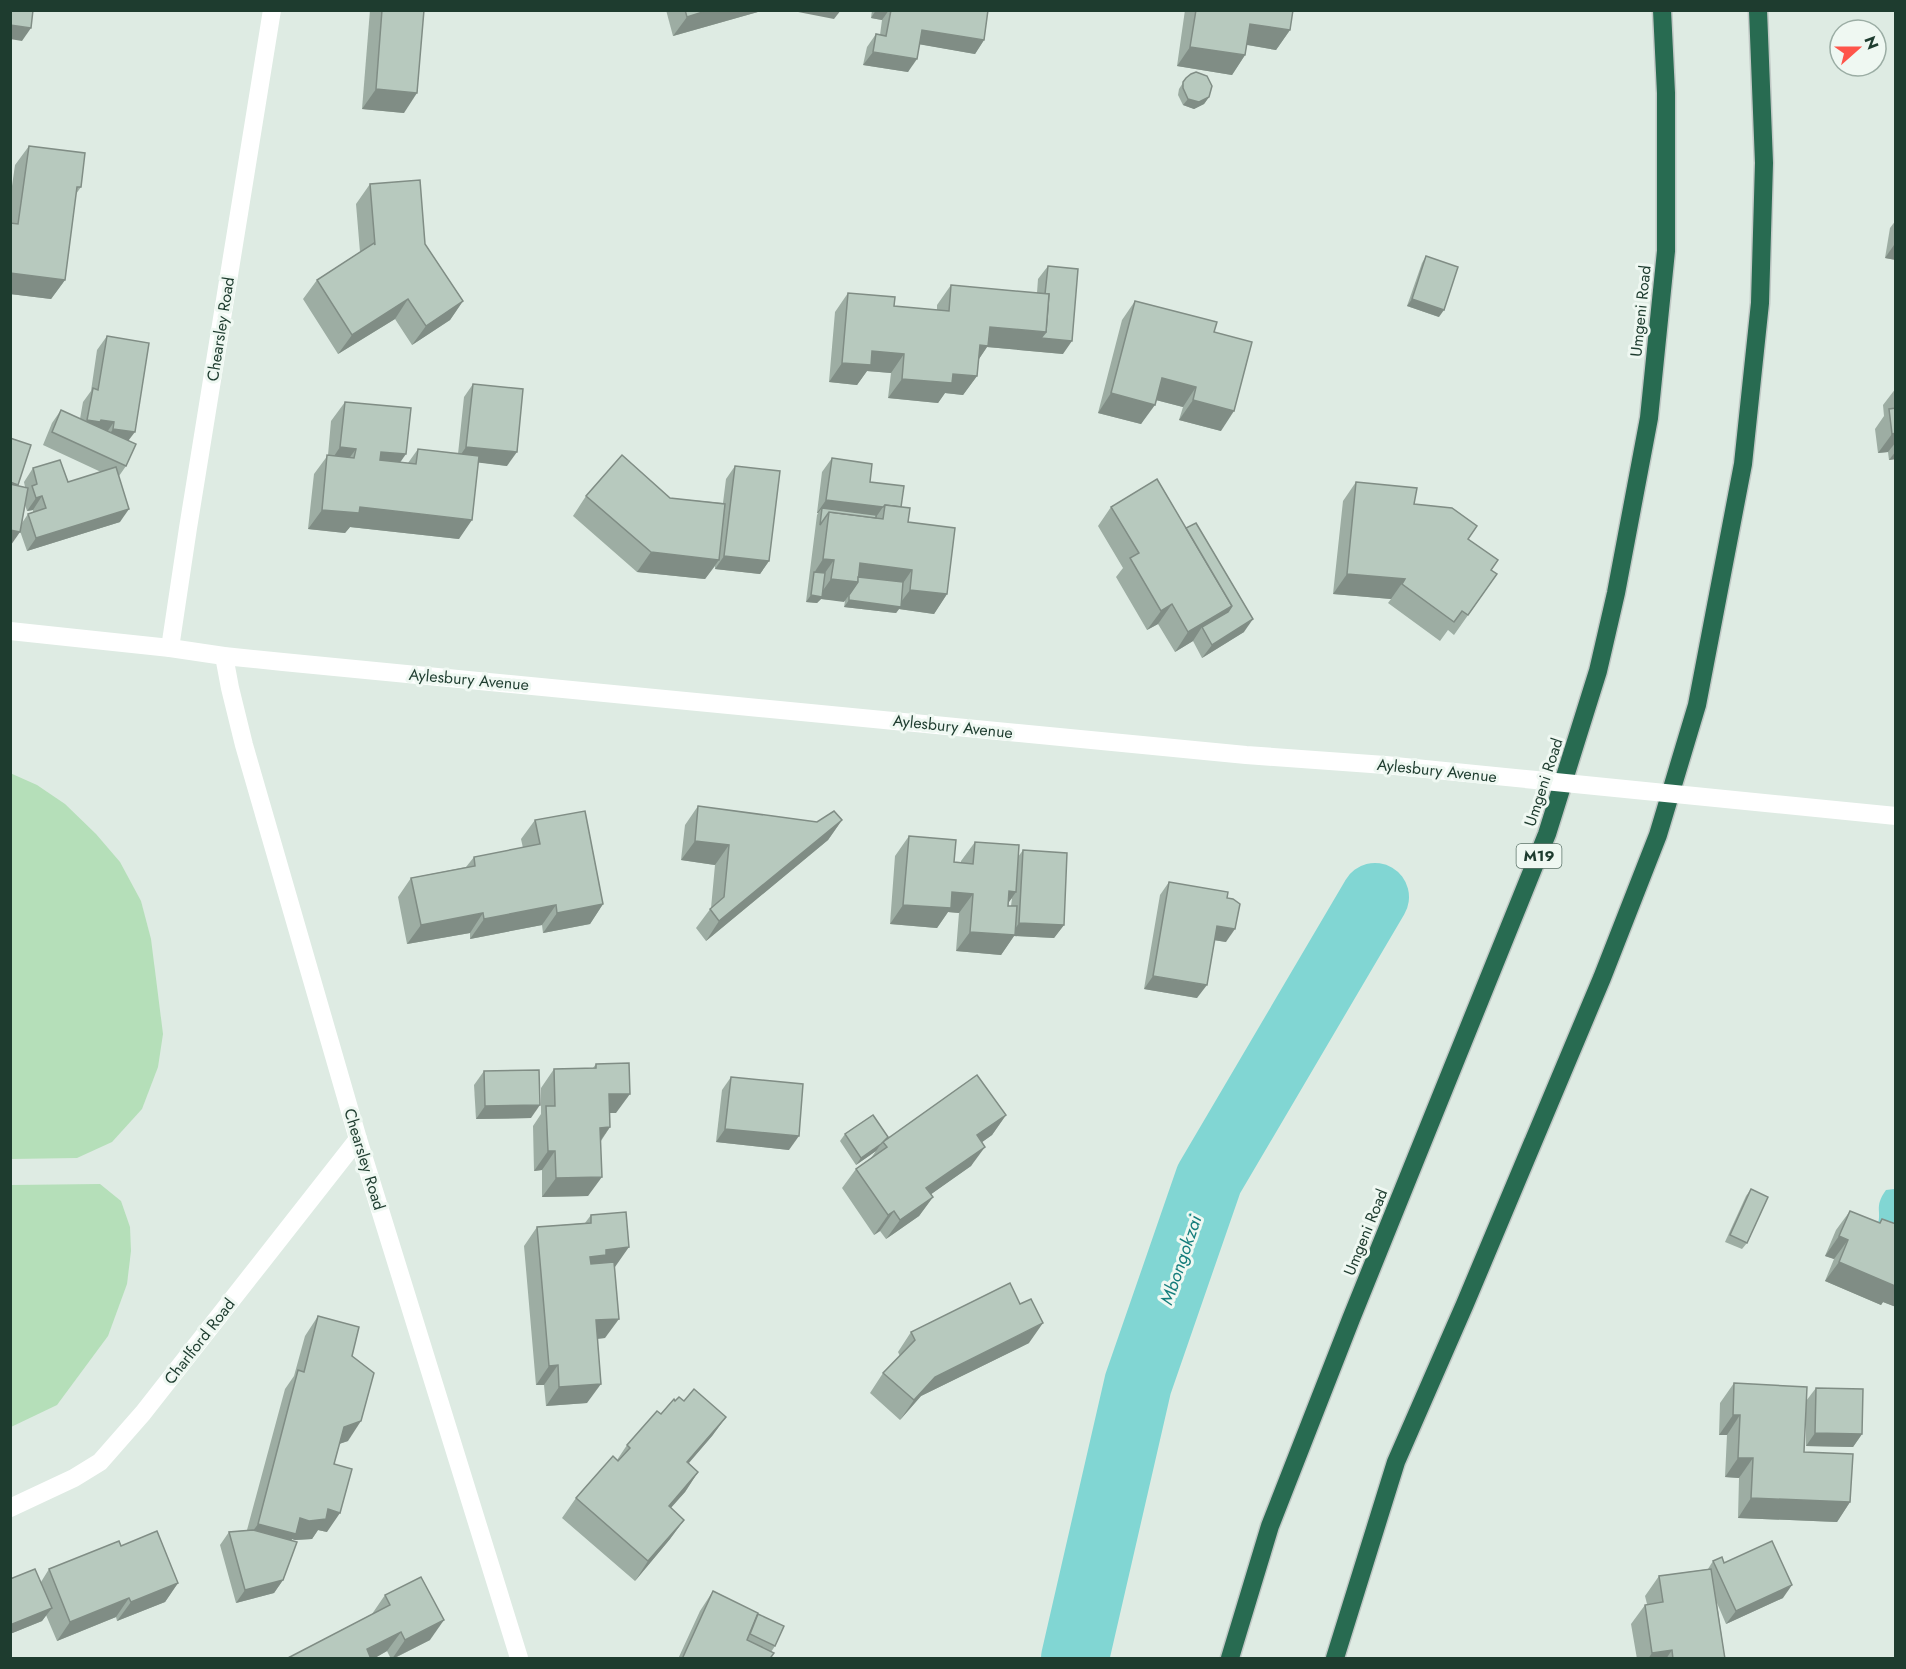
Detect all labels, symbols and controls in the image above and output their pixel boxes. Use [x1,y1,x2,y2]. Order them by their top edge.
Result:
north arrow [1828,18,1888,78]
text: N [1859,33,1885,53]
street label: Umgeni Road [1624,264,1657,358]
street label: Chearsley Road [201,275,240,383]
street label: Aylesbury Avenue [408,663,530,696]
street label: Aylesbury Avenue [892,709,1014,744]
street label: Umgeni Road [1518,735,1569,829]
street label: Aylesbury Avenue [1376,753,1498,788]
road number: M19 [1516,844,1562,868]
street label: Chearsley Road [338,1105,391,1213]
street label: Umgeni Road [1338,1185,1393,1279]
water label: Mbongokzai [1154,1211,1209,1308]
street label: Charlford Road [158,1293,240,1389]

